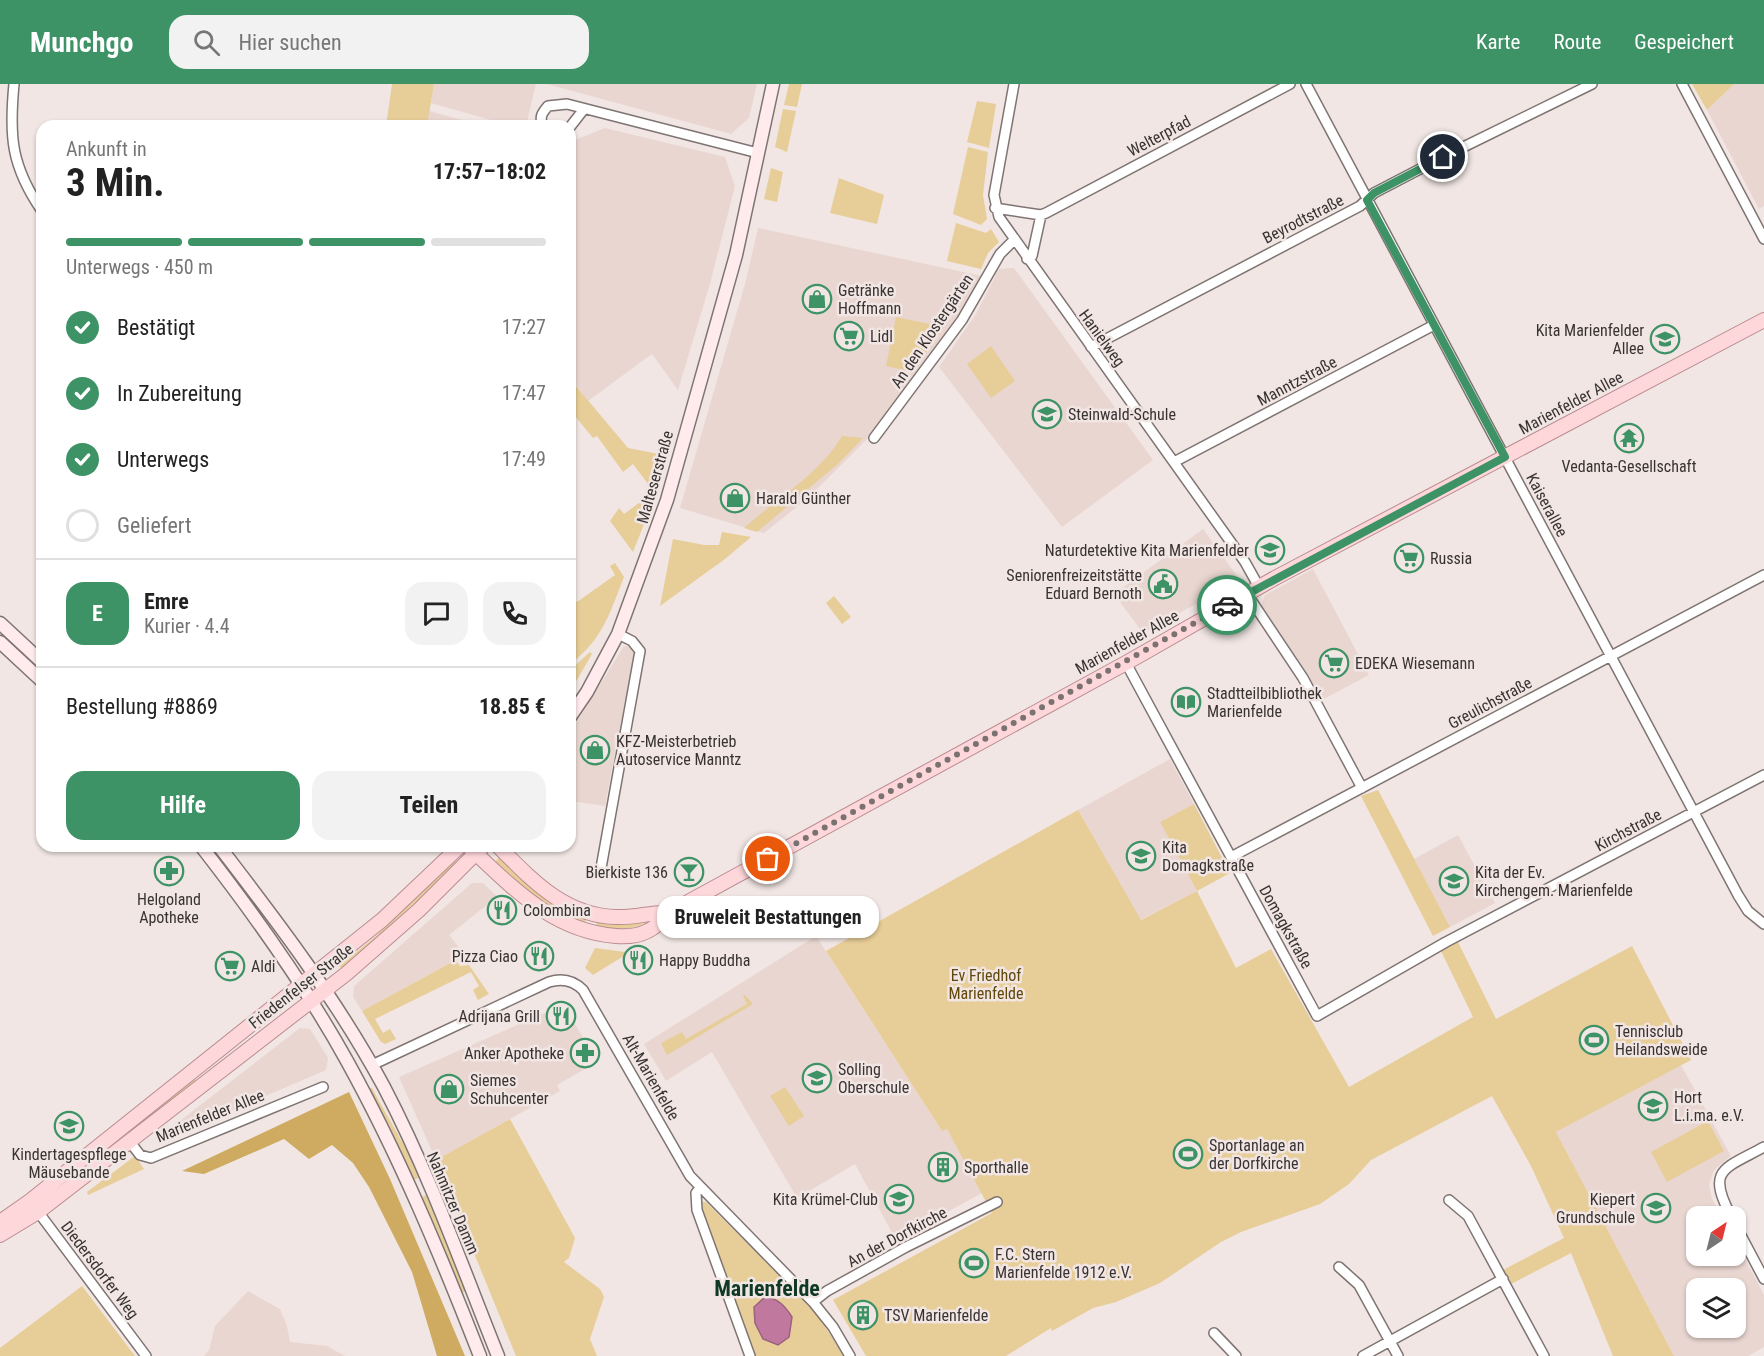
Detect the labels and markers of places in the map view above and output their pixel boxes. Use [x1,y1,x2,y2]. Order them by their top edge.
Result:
pin [1417,131,1468,182]
place label: Getränke Hoffmann [838,281,901,318]
shop icon: Getränke Hoffmann [801,283,833,315]
supermarket icon: Lidl [833,320,865,352]
place label: Kita Marienfelder Allee [1536,321,1644,358]
school or university icon: Kita Marienfelder Allee [1649,323,1681,355]
place label: Lidl [870,327,893,346]
school or university icon: Steinwald-Schule [1031,398,1063,430]
place label: Steinwald-Schule [1068,405,1176,424]
temple icon: Vedanta-Gesellschaft [1613,422,1645,454]
place label: Vedanta-Gesellschaft [1562,457,1697,476]
shop icon: Harald Günther [719,482,751,514]
place label: Harald Günther [756,489,851,508]
school or university icon: Naturdetektive Kita Marienfelder [1254,534,1286,566]
place label: Naturdetektive Kita Marienfelder [1045,541,1249,560]
supermarket icon: Russia [1393,542,1425,574]
place label: Russia [1430,549,1472,568]
place label: Seniorenfreizeitstätte Eduard Bernoth [1006,566,1142,603]
public building icon: Seniorenfreizeitstätte Eduard Bernoth [1147,568,1179,600]
supermarket icon: EDEKA Wiesemann [1318,647,1350,679]
place label: EDEKA Wiesemann [1355,654,1475,673]
place label: Stadtteilbibliothek Marienfelde [1207,684,1323,721]
library icon: Stadtteilbibliothek Marienfelde [1170,686,1202,718]
place label: KFZ-Meisterbetrieb Autoservice Manntz [616,732,741,769]
shop icon: KFZ-Meisterbetrieb Autoservice Manntz [579,734,611,766]
pin [742,833,793,884]
place label: Kita Domagkstraße [1162,838,1254,875]
school or university icon: Kita Domagkstraße [1125,840,1157,872]
pharmacy icon: Helgoland Apotheke [153,855,185,887]
bar icon: Bierkiste 136 [673,856,705,888]
place label: Bierkiste 136 [585,863,668,882]
place label: Kita der Ev. Kirchengem. Marienfelde [1475,863,1633,900]
school or university icon: Kita der Ev. Kirchengem. Marienfelde [1438,865,1470,897]
place label: Helgoland Apotheke [137,890,201,927]
restaurant icon: Colombina [486,894,518,926]
callout: Bruweleit Bestattungen [657,895,879,937]
place label: Colombina [523,901,591,920]
restaurant icon: Pizza Ciao [523,940,555,972]
restaurant icon: Happy Buddha [622,944,654,976]
place label: Pizza Ciao [452,947,518,966]
supermarket icon: Aldi [214,950,246,982]
place label: Happy Buddha [659,951,750,970]
place label: Aldi [251,957,276,976]
restaurant icon: Adrijana Grill [545,1000,577,1032]
place label: Adrijana Grill [459,1007,540,1026]
place label: Tennisclub Heilandsweide [1615,1022,1707,1059]
sports icon: Tennisclub Heilandsweide [1578,1024,1610,1056]
pharmacy icon: Anker Apotheke [569,1037,601,1069]
place label: Anker Apotheke [464,1044,564,1063]
place label: Solling Oberschule [838,1060,909,1097]
school or university icon: Solling Oberschule [801,1062,833,1094]
place label: Siemes Schuhcenter [470,1071,549,1108]
shop icon: Siemes Schuhcenter [433,1073,465,1105]
place label: Hort L.i.ma. e.V. [1674,1088,1744,1125]
school or university icon: Hort L.i.ma. e.V. [1637,1090,1669,1122]
school or university icon: Kindertagespflege Mäusebande [53,1110,85,1142]
place label: Sportanlage an der Dorfkirche [1209,1136,1304,1173]
sports icon: Sportanlage an der Dorfkirche [1172,1138,1204,1170]
place label: Kindertagespflege Mäusebande [12,1145,126,1182]
building icon: Sporthalle [927,1151,959,1183]
place label: Sporthalle [964,1158,1028,1177]
school or university icon: Kita Krümel-Club [883,1183,915,1215]
place label: Kita Krümel-Club [773,1190,878,1209]
place label: Kiepert Grundschule [1556,1190,1635,1227]
school or university icon: Kiepert Grundschule [1640,1192,1672,1224]
place label: F.C. Stern Marienfelde 1912 e.V. [995,1245,1132,1282]
sports icon: F.C. Stern Marienfelde 1912 e.V. [958,1247,990,1279]
building icon: TSV Marienfelde [847,1299,879,1331]
place label: TSV Marienfelde [884,1306,988,1325]

